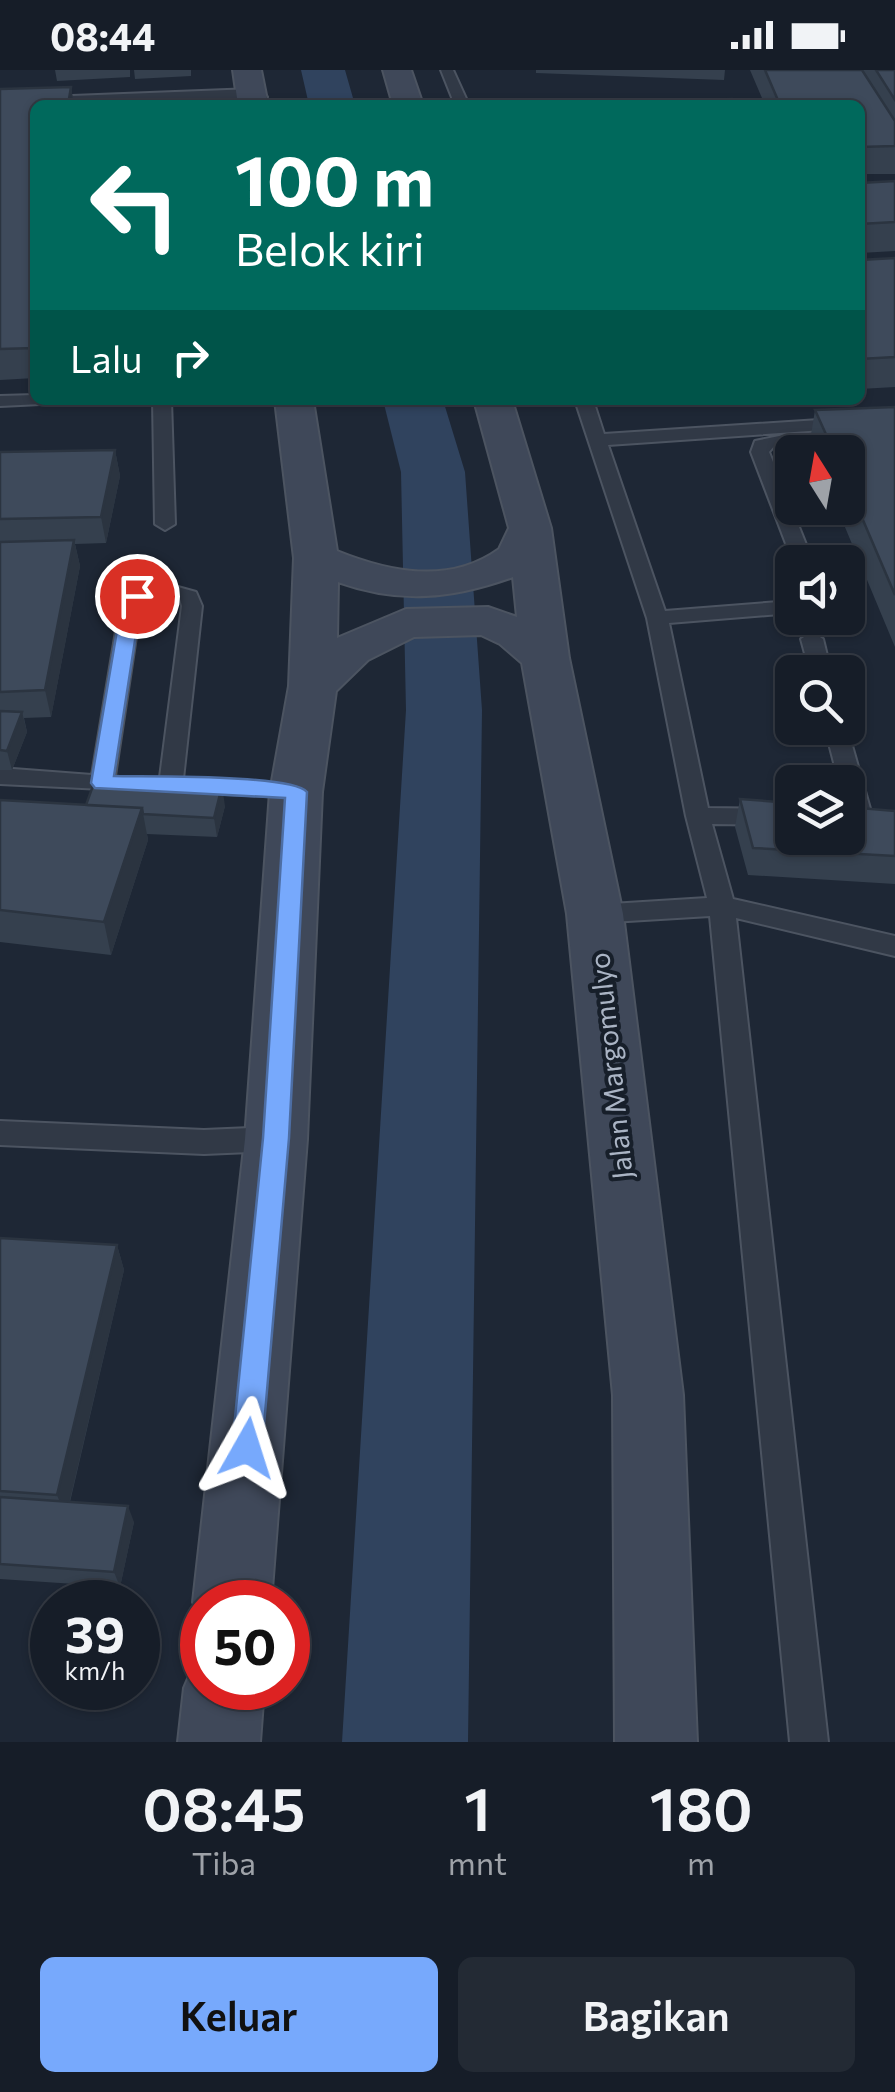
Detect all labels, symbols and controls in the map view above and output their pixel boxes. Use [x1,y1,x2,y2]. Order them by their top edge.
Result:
text: 08:44 [50,12,155,59]
text: 100 m [235,135,434,220]
icon: left [70,140,200,270]
text: Belok kiri [235,220,425,275]
icon: right [163,330,218,385]
text: Lalu [70,334,143,381]
north arrow [775,435,865,525]
map controls [775,435,865,855]
button: sound [775,545,865,635]
pin [95,554,180,639]
icon: arrive [110,569,165,624]
button: search [775,655,865,745]
button: layers [775,765,865,855]
street label: Jalan Margomulyo [581,951,639,1181]
position arrow [195,1396,299,1500]
speed limit sign: 50 [180,1580,310,1710]
text: 39 [65,1602,125,1663]
text: km/h [65,1655,125,1685]
text: 08:45 [142,1770,305,1843]
text: 1 [464,1770,491,1843]
text: 180 [649,1770,753,1843]
text: Tiba [192,1842,256,1882]
text: mnt [448,1842,507,1882]
text: m [687,1842,715,1882]
button: Keluar [40,1957,438,2072]
button: Bagikan [458,1957,855,2072]

